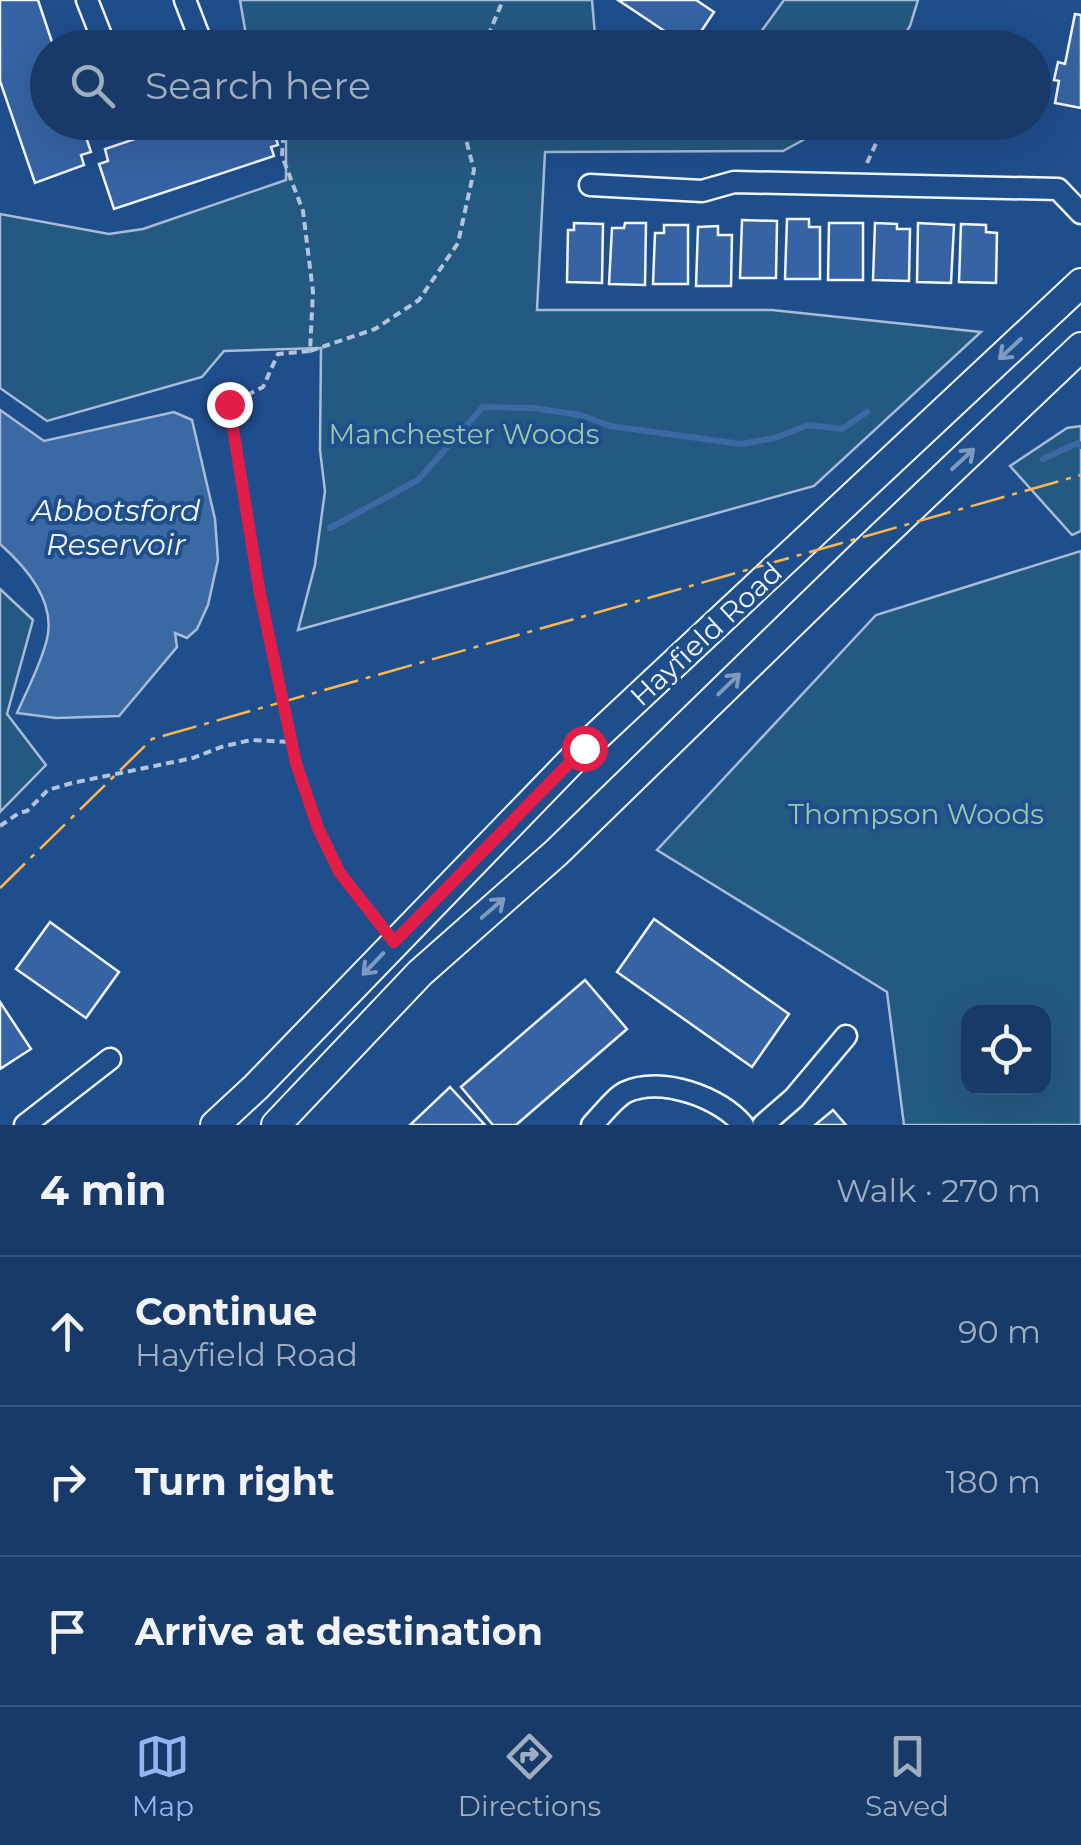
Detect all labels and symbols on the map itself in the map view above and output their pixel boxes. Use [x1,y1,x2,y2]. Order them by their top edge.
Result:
one-way arrow [998,337,1023,360]
route end [207,382,253,428]
park label: Manchester Woods [329,417,599,451]
one-way arrow [950,448,975,471]
water label: Abbotsford Reservoir [30,492,201,563]
street label: Hayfield Road [623,555,789,713]
one-way arrow [716,673,740,697]
route start [562,726,608,772]
park label: Thompson Woods [788,797,1044,831]
one-way arrow [480,898,506,920]
one-way arrow [361,951,385,975]

